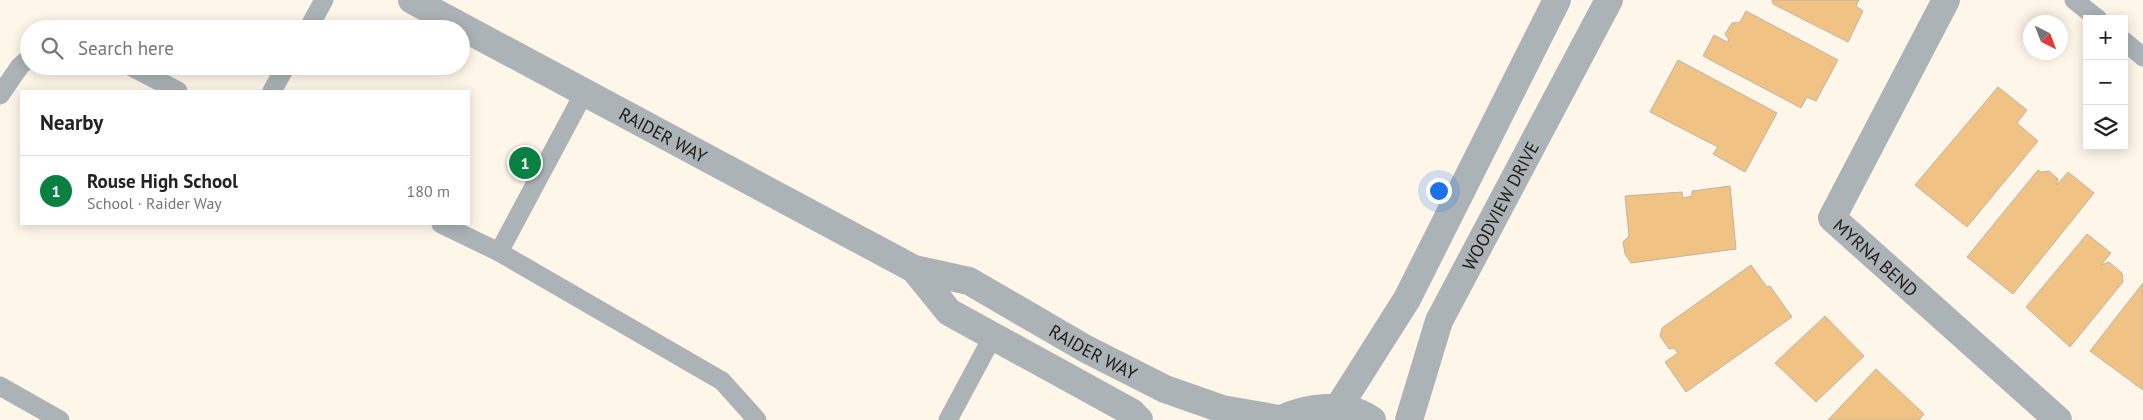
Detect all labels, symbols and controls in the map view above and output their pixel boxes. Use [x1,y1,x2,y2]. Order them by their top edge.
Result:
north arrow [2023,15,2068,60]
map controls [2083,15,2128,150]
button: + [2083,15,2128,60]
search box [20,20,470,75]
icon: search [38,34,66,62]
text: Search here [78,36,174,60]
button: − [2083,60,2128,105]
street label: RAIDER WAY [615,102,711,168]
button: layers [2083,105,2128,150]
text: Nearby [40,109,103,136]
street label: WOODVIEW DRIVE [1457,137,1544,274]
pin: 1 [509,144,541,182]
text: Rouse High School [87,169,238,193]
your location [1426,178,1452,204]
text: 1 [51,181,61,201]
text: 180 m [407,181,450,201]
text: School · Raider Way [87,193,222,213]
street label: MYRNA BEND [1829,213,1923,301]
street label: RAIDER WAY [1045,319,1141,385]

